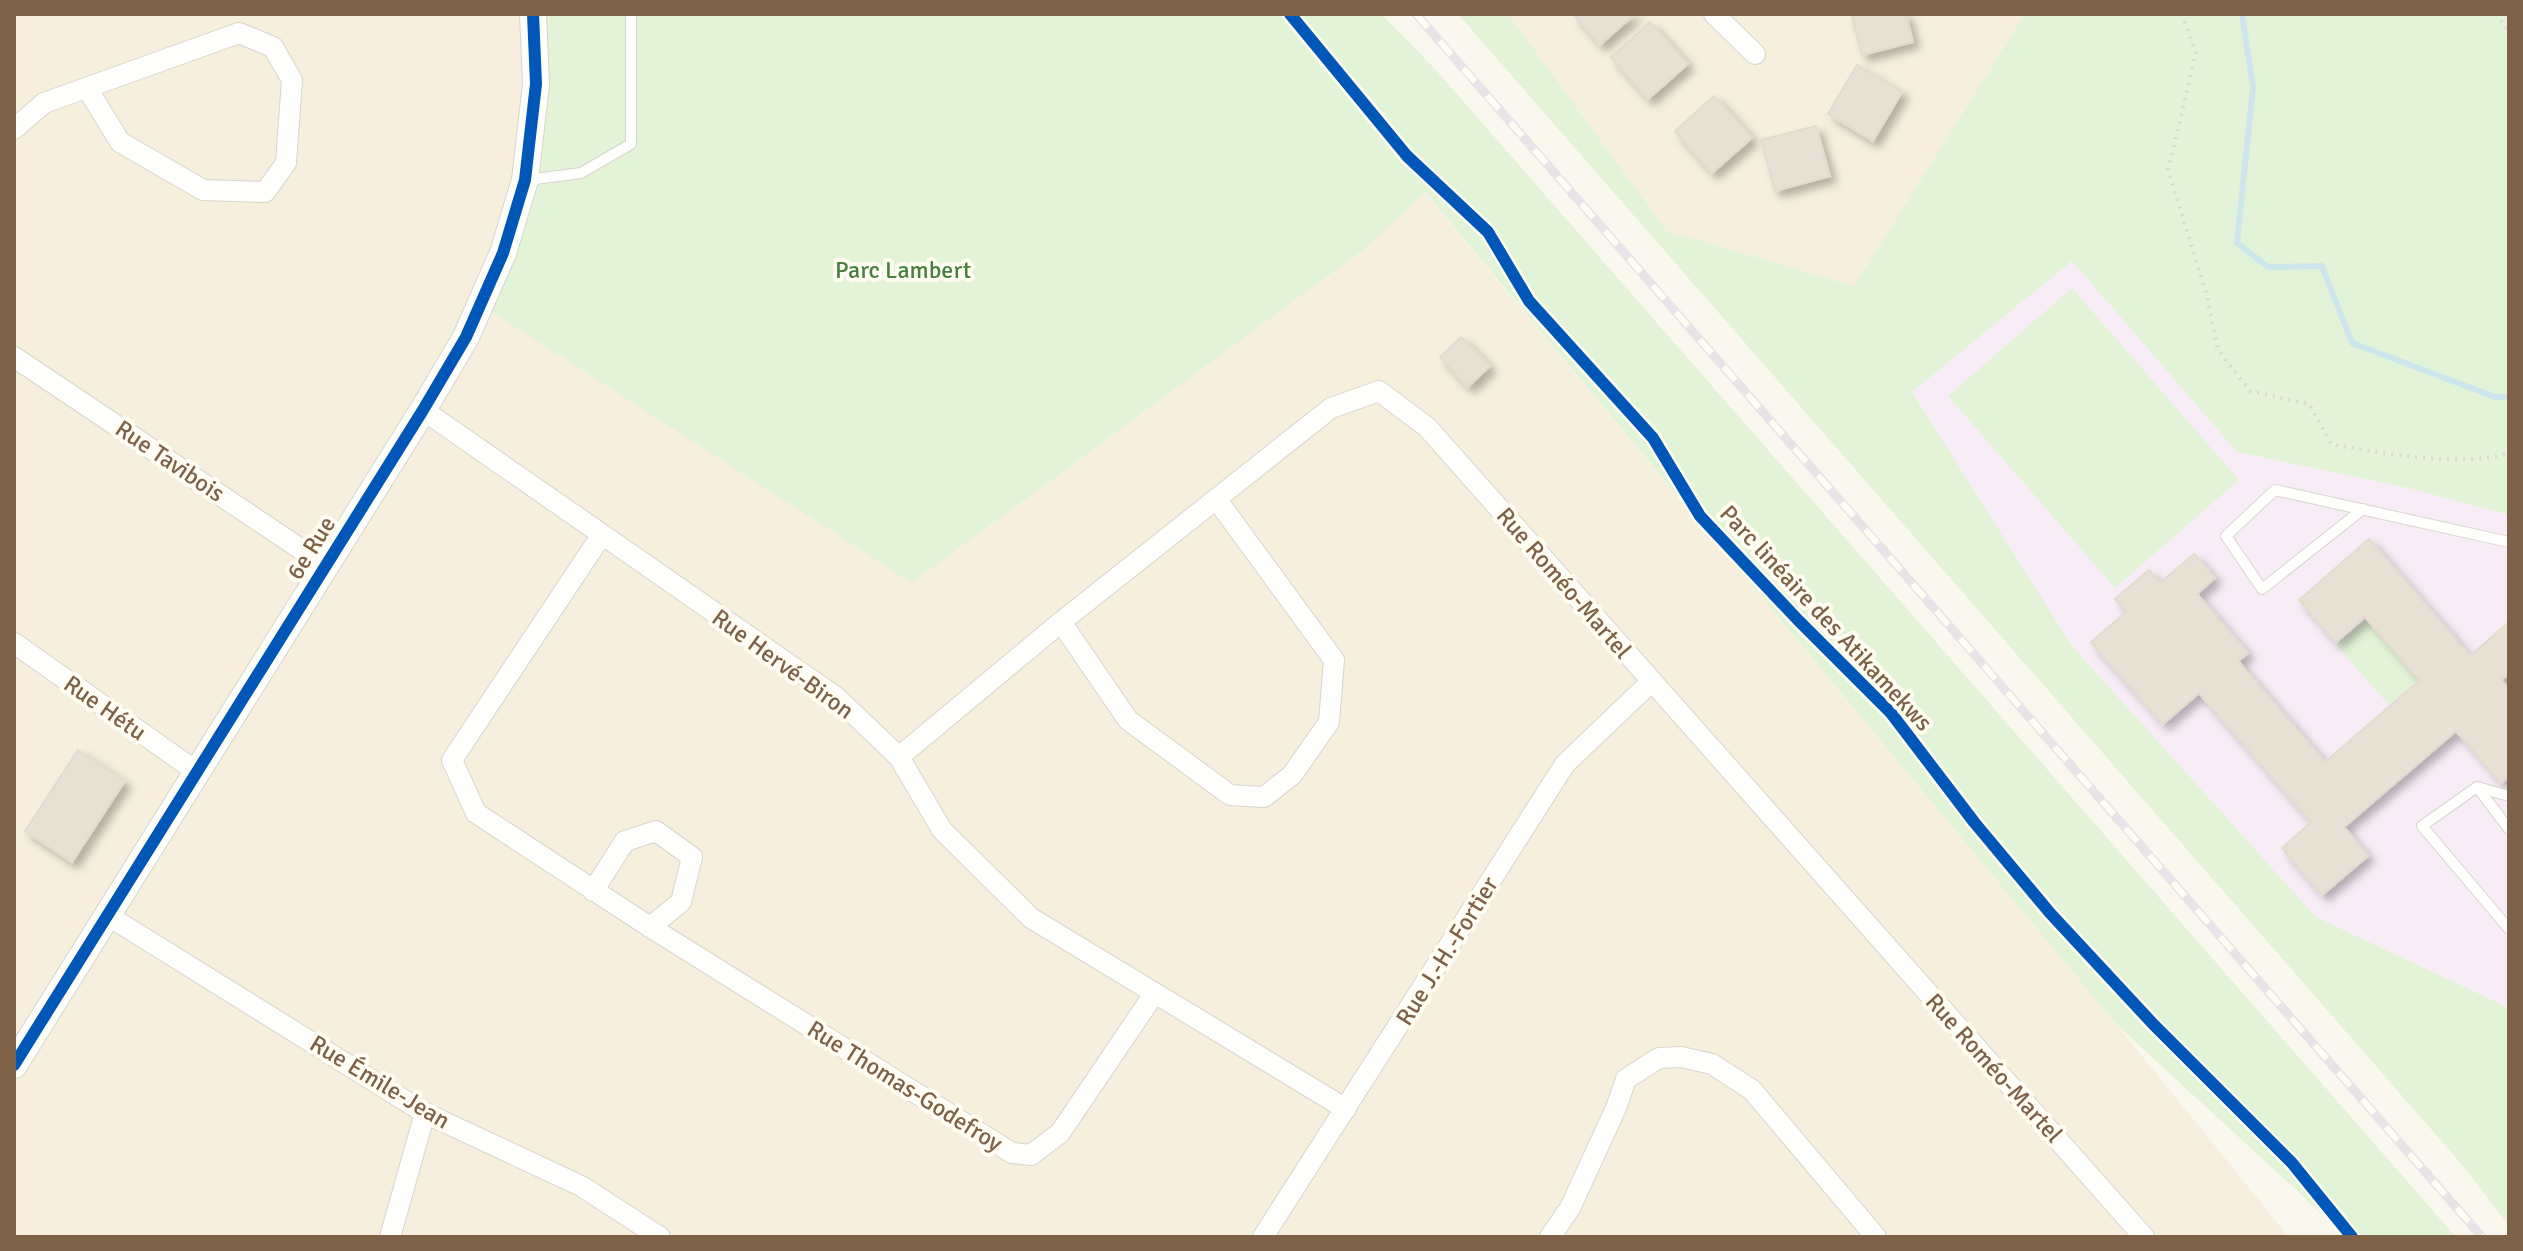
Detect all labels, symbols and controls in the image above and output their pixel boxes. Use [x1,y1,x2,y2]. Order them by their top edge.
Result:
park label: Parc Lambert [835,255,971,285]
street label: Rue Tavibois [110,414,230,508]
street label: Parc linéaire des Atikamekws [1713,499,1939,737]
street label: Rue Roméo-Martel [1490,501,1638,665]
street label: 6e Rue [280,511,342,585]
street label: Rue Hervé-Biron [706,602,860,726]
street label: Rue Hétu [58,669,152,747]
street label: Rue J.-H.-Fortier [1389,871,1505,1031]
street label: Rue Roméo-Martel [1919,987,2069,1149]
street label: Rue Thomas-Godefroy [802,1014,1008,1158]
street label: Rue Émile-Jean [304,1028,456,1136]

